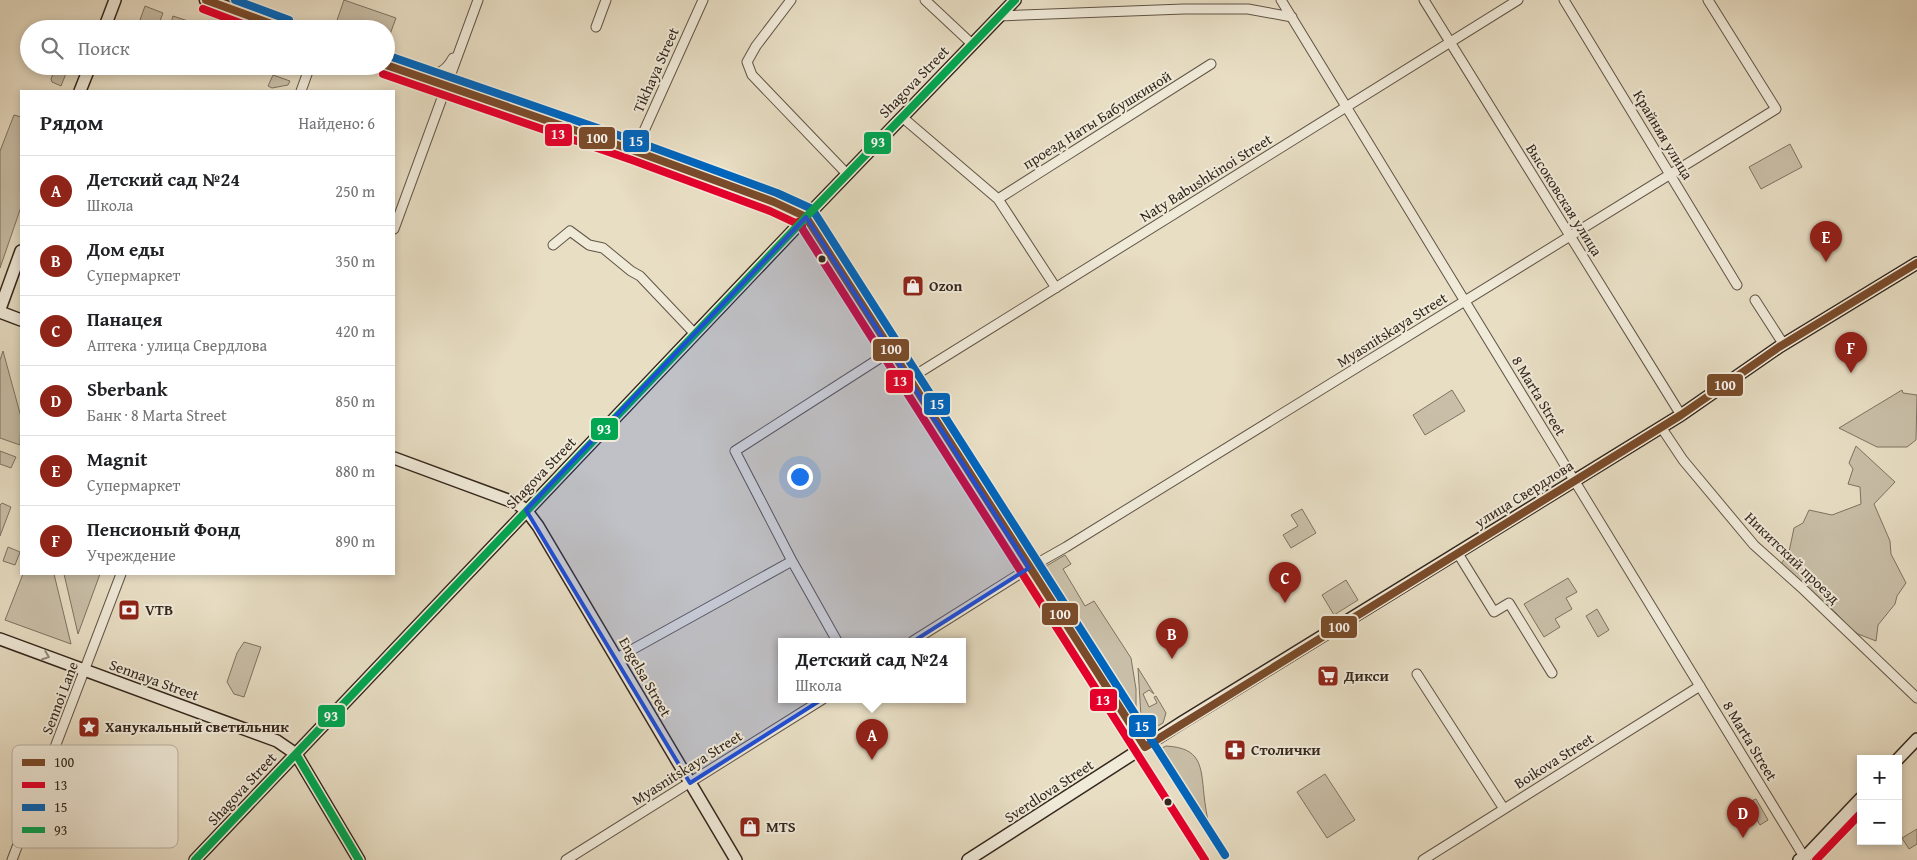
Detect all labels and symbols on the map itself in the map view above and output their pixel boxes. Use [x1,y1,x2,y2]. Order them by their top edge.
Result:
street label: Tikhaya Street [627,23,684,116]
street label: Shagova Street [874,40,954,122]
street label: проезд Наты Бабушкиной [1018,65,1175,174]
street label: Крайняя улица [1628,86,1699,184]
line badge: 13 [544,123,573,147]
text: 13 [551,124,565,144]
line badge: 100 [578,126,616,150]
text: 100 [586,128,608,148]
street label: Naty Babushkinoi Street [1136,128,1276,227]
line badge: 15 [622,129,650,153]
text: 15 [629,131,643,151]
line badge: 93 [863,131,892,155]
text: 93 [871,132,885,152]
street label: Высоковская улица [1521,139,1608,261]
pin: E [1810,221,1842,262]
unlabelled marker [817,254,827,264]
shop icon: Ozon [901,274,925,298]
place label: Ozon [929,275,963,296]
street label: Myasnitskaya Street [1332,287,1452,372]
pin: F [1835,332,1867,373]
line badge: 100 [872,338,910,362]
text: 100 [880,339,902,359]
street label: 8 Marta Street [1507,352,1572,440]
line badge: 13 [885,369,914,394]
text: 13 [893,371,907,391]
line badge: 100 [1706,373,1744,397]
text: 100 [1714,375,1736,395]
line badge: 15 [923,392,951,416]
text: 15 [930,394,944,414]
line badge: 93 [590,417,619,441]
text: 93 [597,419,611,439]
street label: Shagova Street [501,431,581,513]
street label: улица Свердлова [1469,454,1578,533]
your location [787,464,813,490]
street label: Никитский проезд [1740,507,1844,608]
pin: C [1269,562,1301,603]
bank icon: VTB [117,598,141,622]
place label: VTB [145,599,173,620]
line badge: 100 [1041,602,1079,626]
text: 100 [1049,604,1071,624]
line badge: 100 [1320,615,1358,639]
text: 100 [1328,617,1350,637]
pin: B [1156,618,1188,659]
street label: Engelsa Street [614,633,677,721]
one-way arrow [41,650,49,660]
street label: Sennaya Street [106,654,203,706]
street label: Sennoi Lane [36,658,83,737]
supermarket icon: Дикси [1316,664,1340,688]
place label: Дикси [1343,665,1389,686]
line badge: 13 [1089,688,1118,712]
text: 13 [1096,690,1110,710]
street label: 8 Marta Street [1718,697,1783,785]
line badge: 93 [317,704,346,728]
text: 93 [324,706,338,726]
line badge: 15 [1128,714,1157,738]
place icon: Ханукальный светильник [77,715,101,739]
place label: Ханукальный светильник [105,716,289,737]
text: 15 [1135,716,1149,736]
pin: A [856,719,888,760]
street label: Myasnitskaya Street [627,725,747,810]
street label: Boikova Street [1510,727,1598,793]
pharmacy icon: Столички [1223,738,1247,762]
place label: Столички [1251,739,1321,760]
legend [12,745,178,848]
street label: Shagova Street [202,747,282,830]
text: 100 [54,752,74,772]
street label: Sverdlova Street [1000,753,1098,827]
text: 13 [54,775,67,795]
text: 15 [54,797,67,817]
unlabelled marker [1163,797,1173,807]
pin: D [1727,797,1759,838]
shop icon: MTS [738,815,762,839]
place label: MTS [766,816,796,837]
text: 93 [54,820,67,840]

